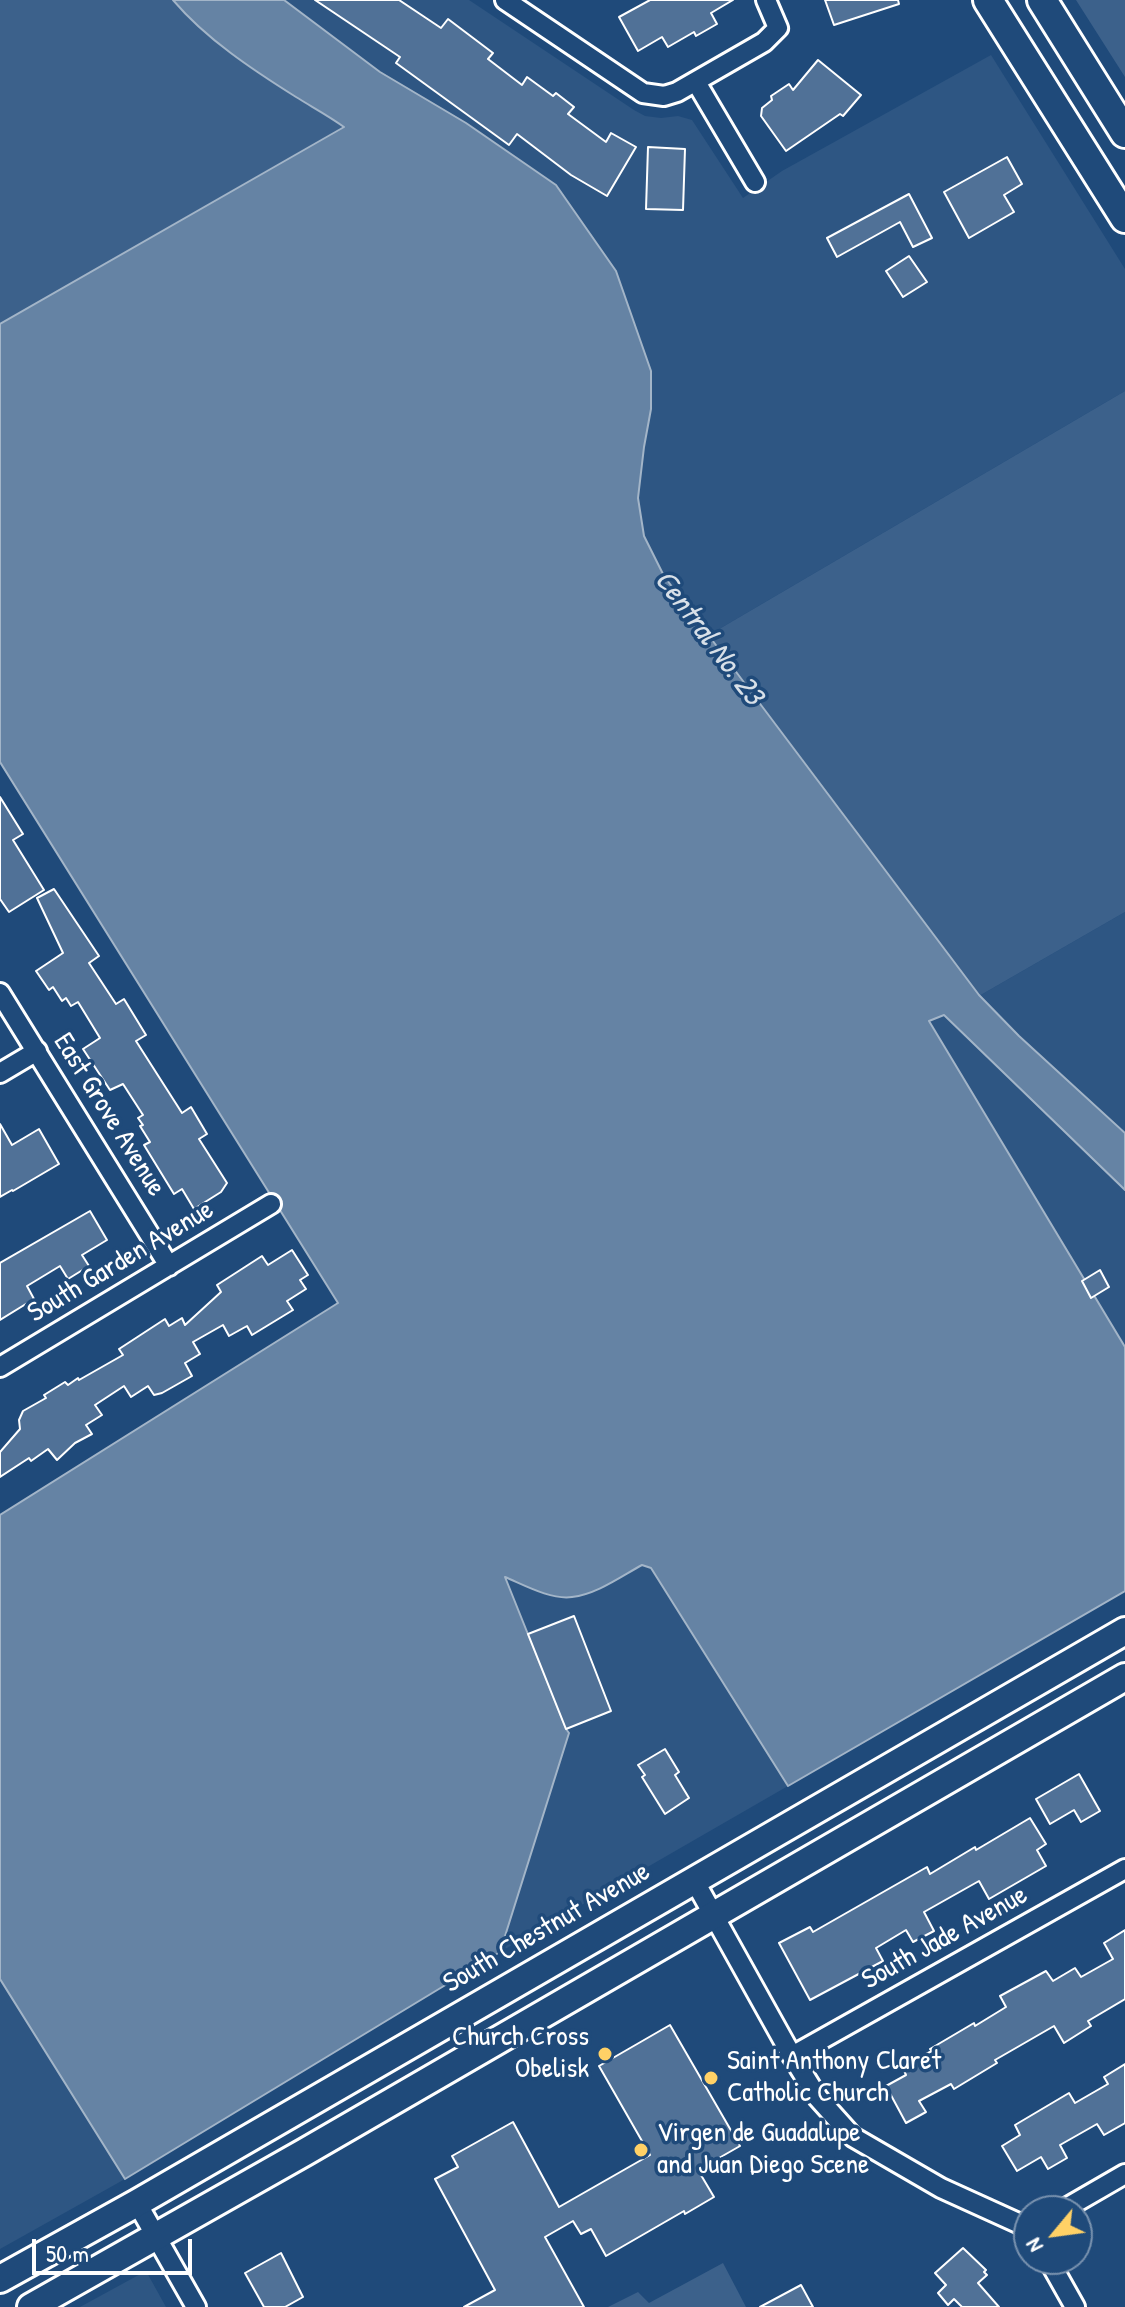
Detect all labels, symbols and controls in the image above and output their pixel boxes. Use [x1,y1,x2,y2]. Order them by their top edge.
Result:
water label: Central No. 23 [646,564,770,712]
street label: East Grove Avenue [46,1027,172,1203]
street label: South Garden Avenue [22,1193,220,1331]
street label: South Chestnut Avenue [438,1855,656,2001]
street label: South Jade Avenue [856,1879,1034,1997]
place label: Church Cross Obelisk [452,2021,589,2087]
marker: Church Cross Obelisk [596,2045,614,2063]
place label: Saint Anthony Claret Catholic Church [727,2045,941,2111]
marker: Saint Anthony Claret Catholic Church [702,2069,720,2087]
place label: Virgen de Guadalupe and Juan Diego Scene [657,2117,869,2183]
marker: Virgen de Guadalupe and Juan Diego Scene [632,2141,650,2159]
north arrow [1013,2195,1093,2275]
scale bar [36,2223,196,2273]
text: N [1018,2233,1050,2258]
text: 50 m [46,2237,89,2269]

